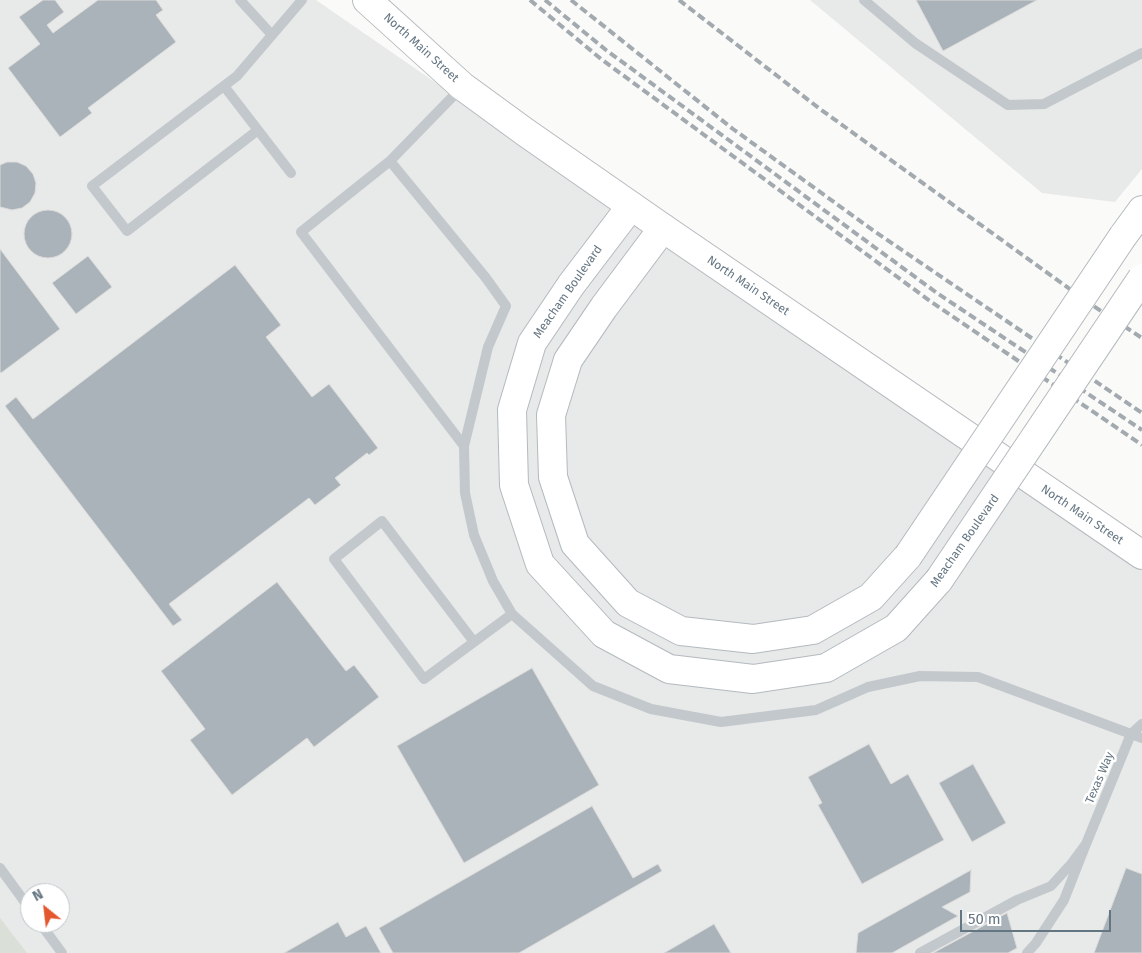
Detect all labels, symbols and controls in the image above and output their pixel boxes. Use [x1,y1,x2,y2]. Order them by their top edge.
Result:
street label: North Main Street [380,10,462,86]
street label: Meacham Boulevard [531,243,605,341]
street label: North Main Street [704,253,792,319]
street label: North Main Street [1038,482,1126,548]
street label: Meacham Boulevard [928,492,1002,590]
street label: Texas Way [1083,750,1117,806]
north arrow [20,883,70,933]
text: N [30,886,46,905]
scale bar [962,900,1113,932]
text: 50 m [968,910,1001,928]

